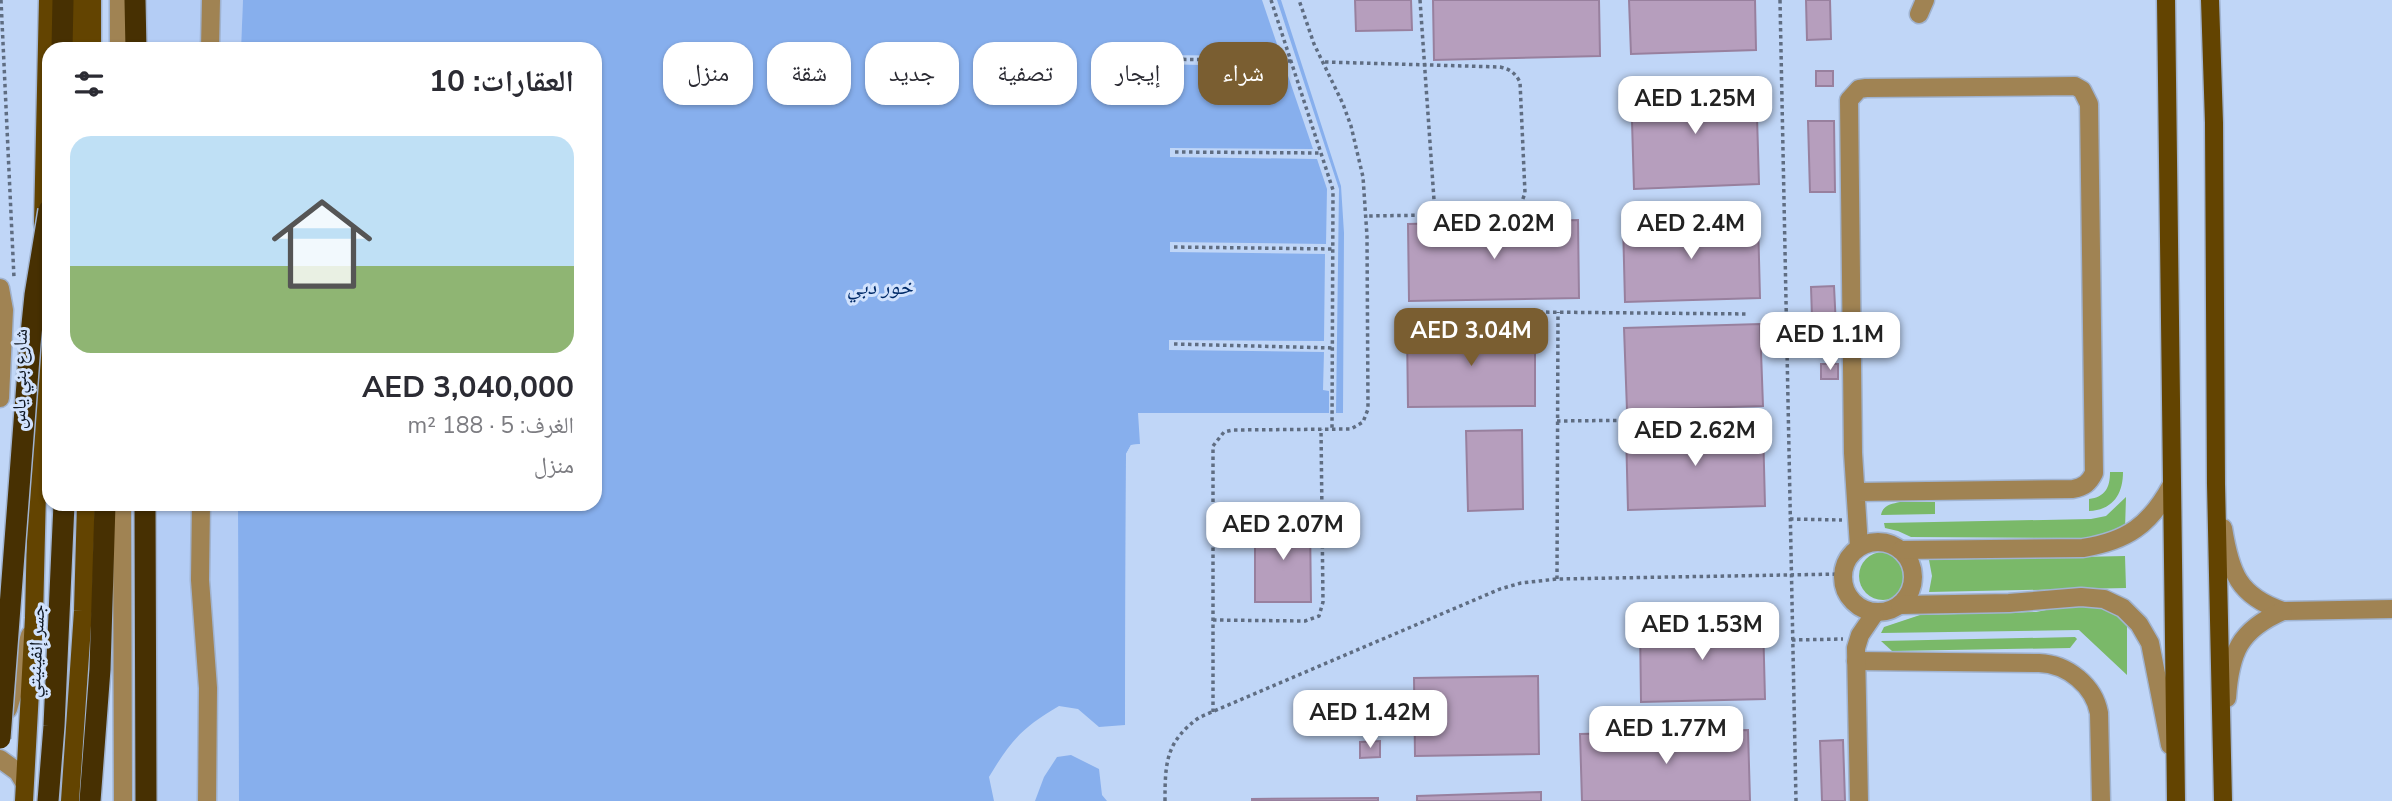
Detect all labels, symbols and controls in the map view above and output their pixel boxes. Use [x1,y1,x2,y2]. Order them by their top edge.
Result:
chip: منزل [663,42,753,105]
chip: شقة [767,42,851,105]
chip: جديد [865,42,959,105]
chip: تصفية [973,42,1077,105]
chip: إيجار [1091,42,1184,105]
chip: شراء [1198,42,1288,105]
text: العقارات: 10 [429,61,574,102]
icon: filters [70,65,108,103]
pin: AED 1.25M [1615,76,1775,136]
text: AED 1.25M [1634,83,1756,114]
icon: home [259,181,385,307]
pin: AED 2.02M [1414,202,1574,261]
pin: AED 2.4M [1619,202,1763,261]
text: AED 2.02M [1433,208,1555,239]
text: AED 2.4M [1637,208,1745,239]
water label: خور دبي [847,273,913,303]
pin: AED 3.04M [1391,308,1551,368]
pin: AED 1.1M [1758,312,1902,372]
text: AED 3.04M [1410,315,1532,346]
text: AED 1.1M [1776,319,1884,350]
street label: شارع بني ياس [6,329,36,429]
text: AED 3,040,000 [362,367,574,408]
pin: AED 2.62M [1615,408,1775,468]
text: الغرف: 5 · 188 m² [408,410,574,441]
text: AED 2.62M [1634,415,1756,446]
text: منزل [534,450,574,481]
pin: AED 2.07M [1203,503,1363,562]
text: AED 2.07M [1222,509,1344,540]
pin: AED 1.53M [1622,602,1782,662]
street label: جسر إنفينيتي [21,604,53,698]
text: AED 1.53M [1641,609,1763,640]
pin: AED 1.42M [1290,690,1450,750]
text: AED 1.42M [1309,697,1431,728]
pin: AED 1.77M [1586,706,1746,766]
text: AED 1.77M [1605,713,1727,744]

